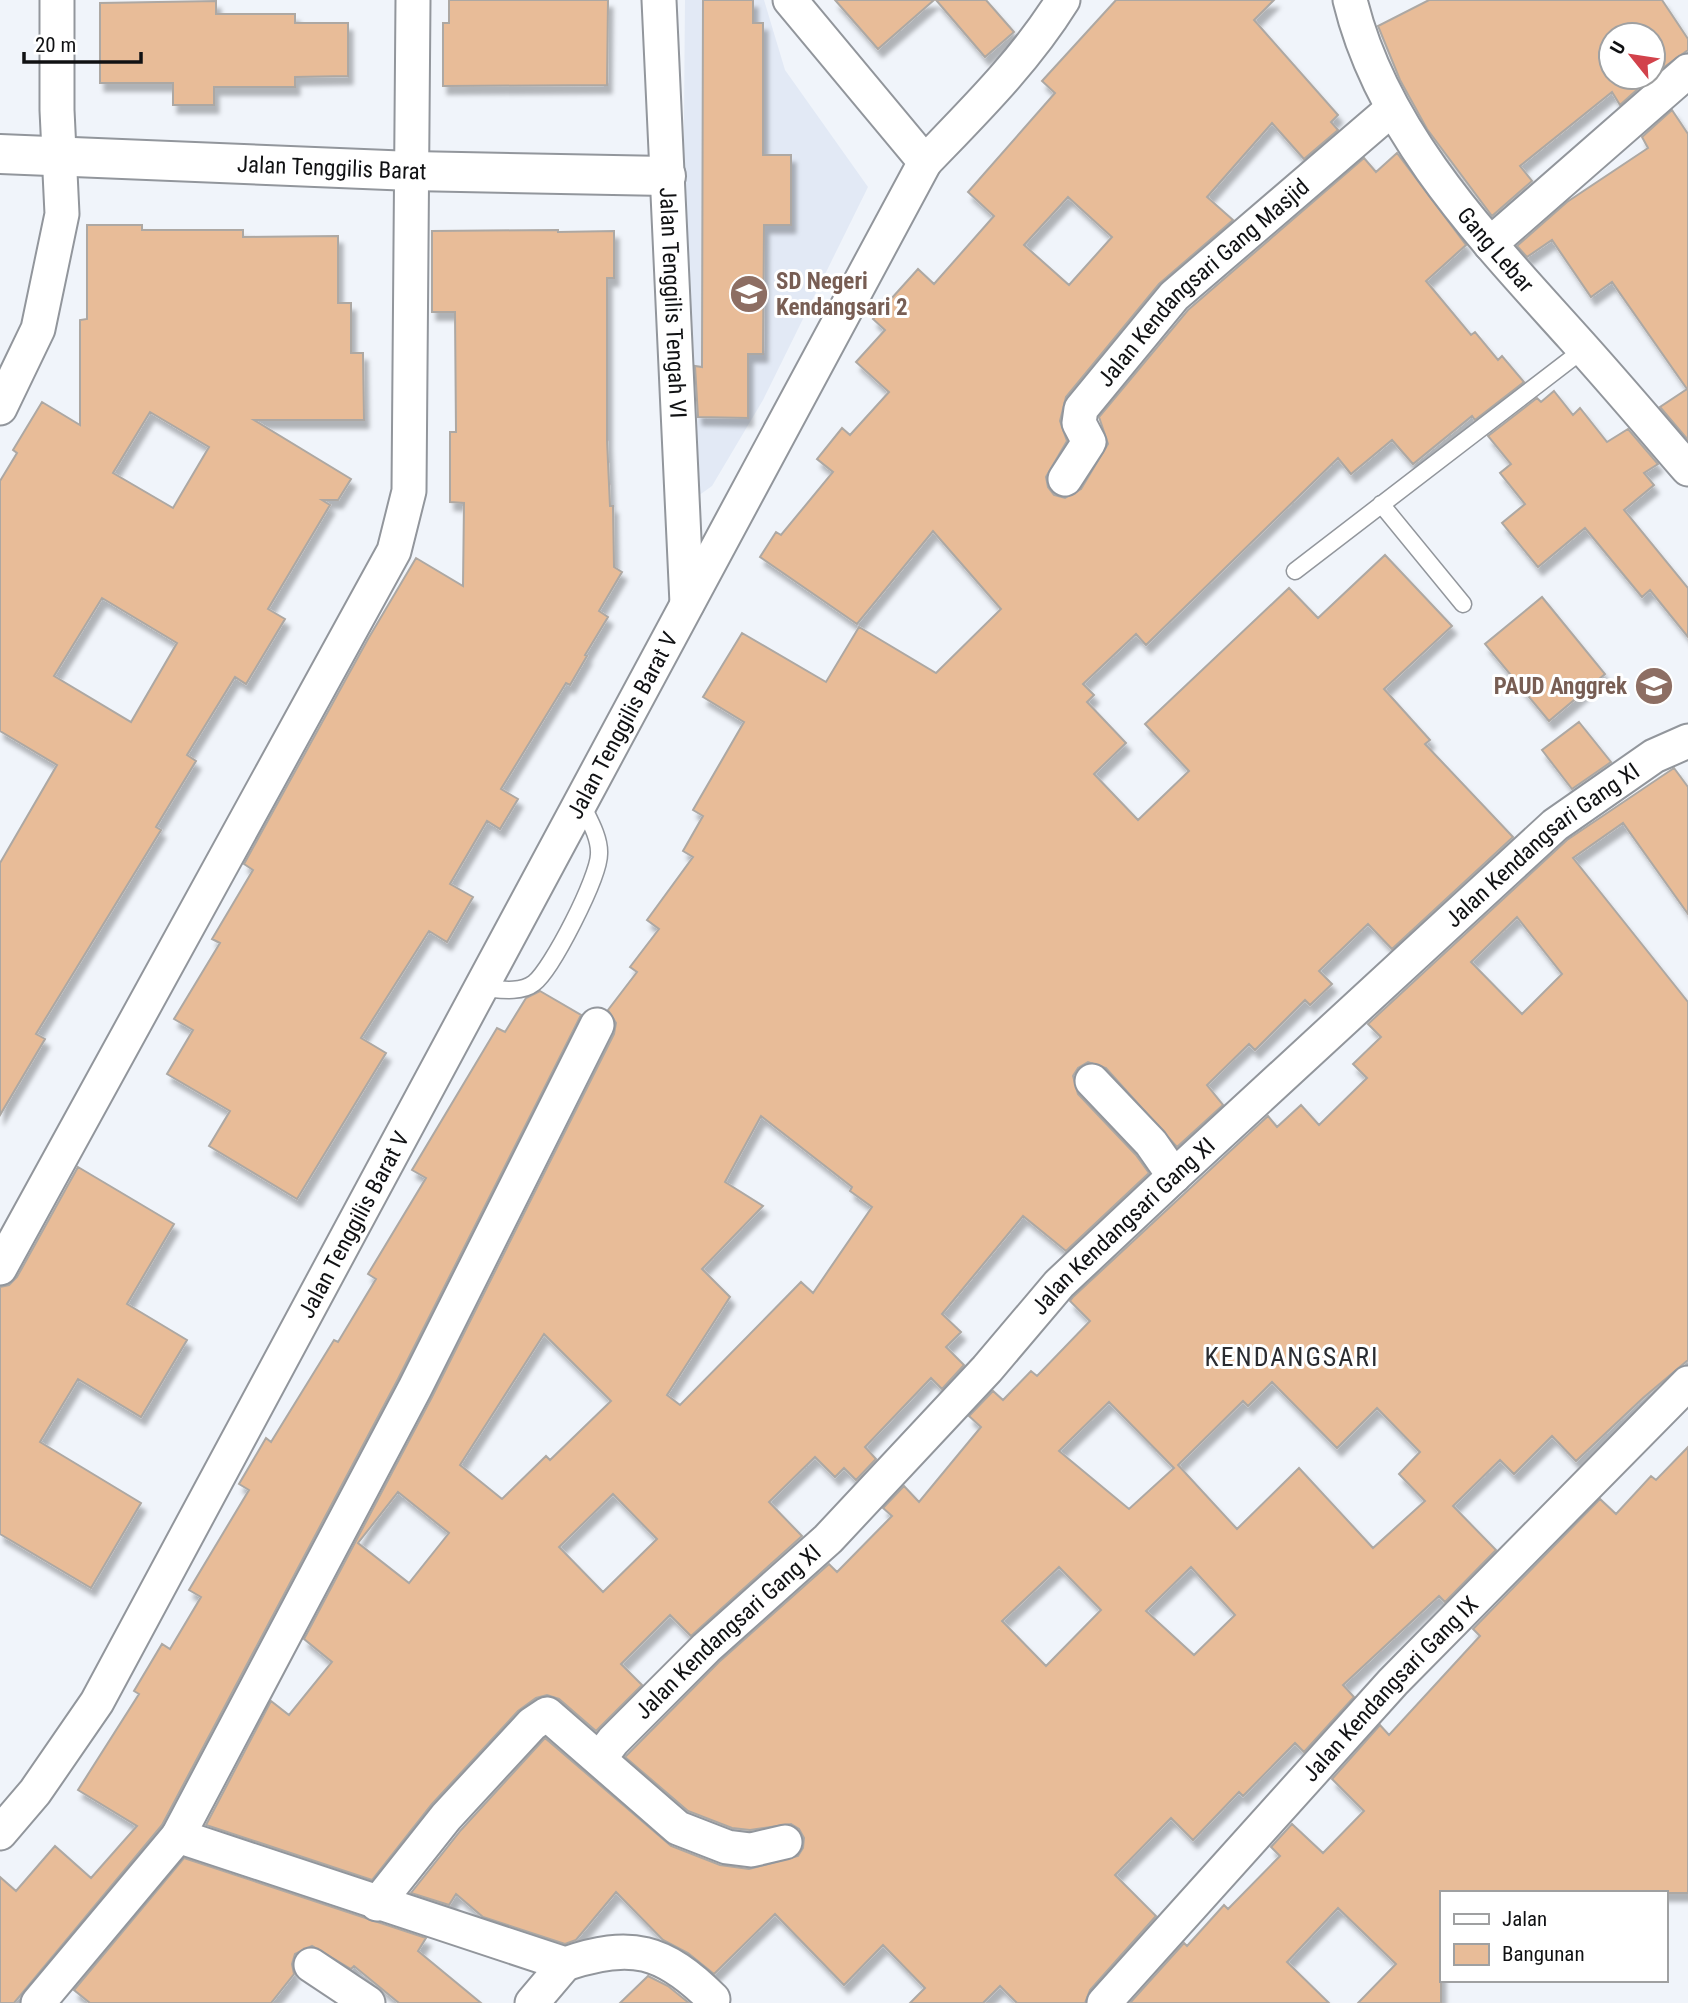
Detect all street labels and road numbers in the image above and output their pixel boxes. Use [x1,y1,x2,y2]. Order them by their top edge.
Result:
street label: Jalan Tenggilis Barat [236,150,427,185]
street label: Jalan Kendangsari Gang Masjid [1092,173,1314,392]
street label: Jalan Tenggilis Tengah VI [654,187,692,419]
street label: Gang Lebar [1452,202,1540,298]
street label: Jalan Tenggilis Barat V [561,627,683,823]
street label: Jalan Kendangsari Gang XI [1440,757,1644,933]
street label: Jalan Tenggilis Barat V [292,1127,415,1323]
street label: Jalan Kendangsari Gang XI [1026,1132,1220,1320]
street label: Jalan Kendangsari Gang XI [629,1539,826,1725]
street label: Jalan Kendangsari Gang IX [1297,1591,1483,1787]

